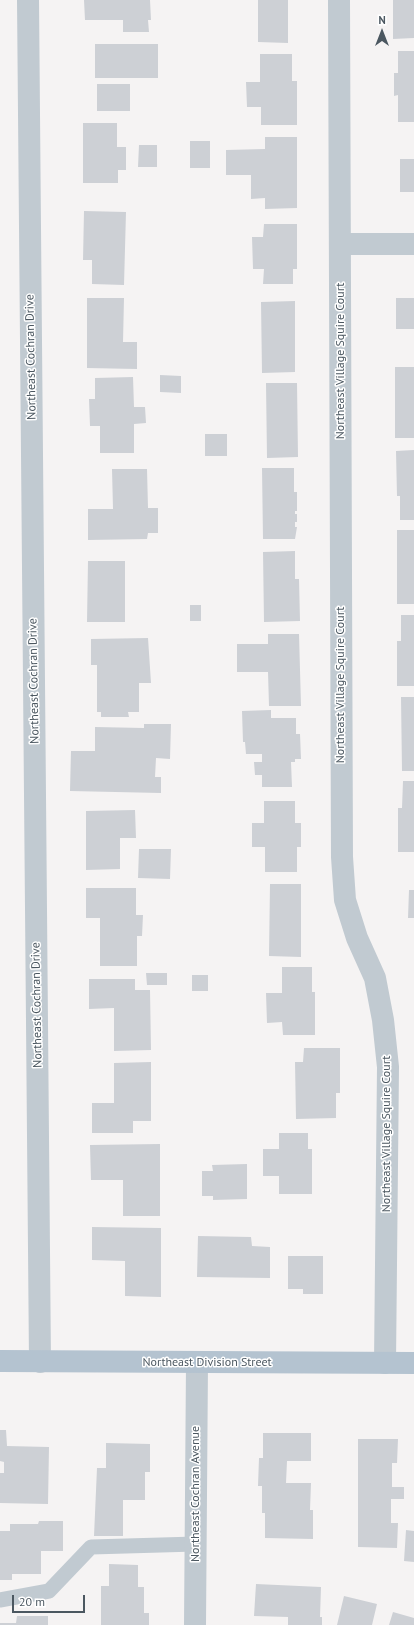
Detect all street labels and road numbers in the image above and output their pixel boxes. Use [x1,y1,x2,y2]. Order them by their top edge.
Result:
street label: Northeast Village Squire Court [334,283,348,439]
street label: Northeast Cochran Drive [23,294,39,420]
street label: Northeast Village Squire Court [334,607,348,763]
street label: Northeast Cochran Drive [26,618,42,744]
street label: Northeast Cochran Drive [29,942,45,1068]
street label: Northeast Village Squire Court [380,1056,394,1212]
street label: Northeast Division Street [142,1356,272,1370]
street label: Northeast Cochran Avenue [189,1426,203,1562]

